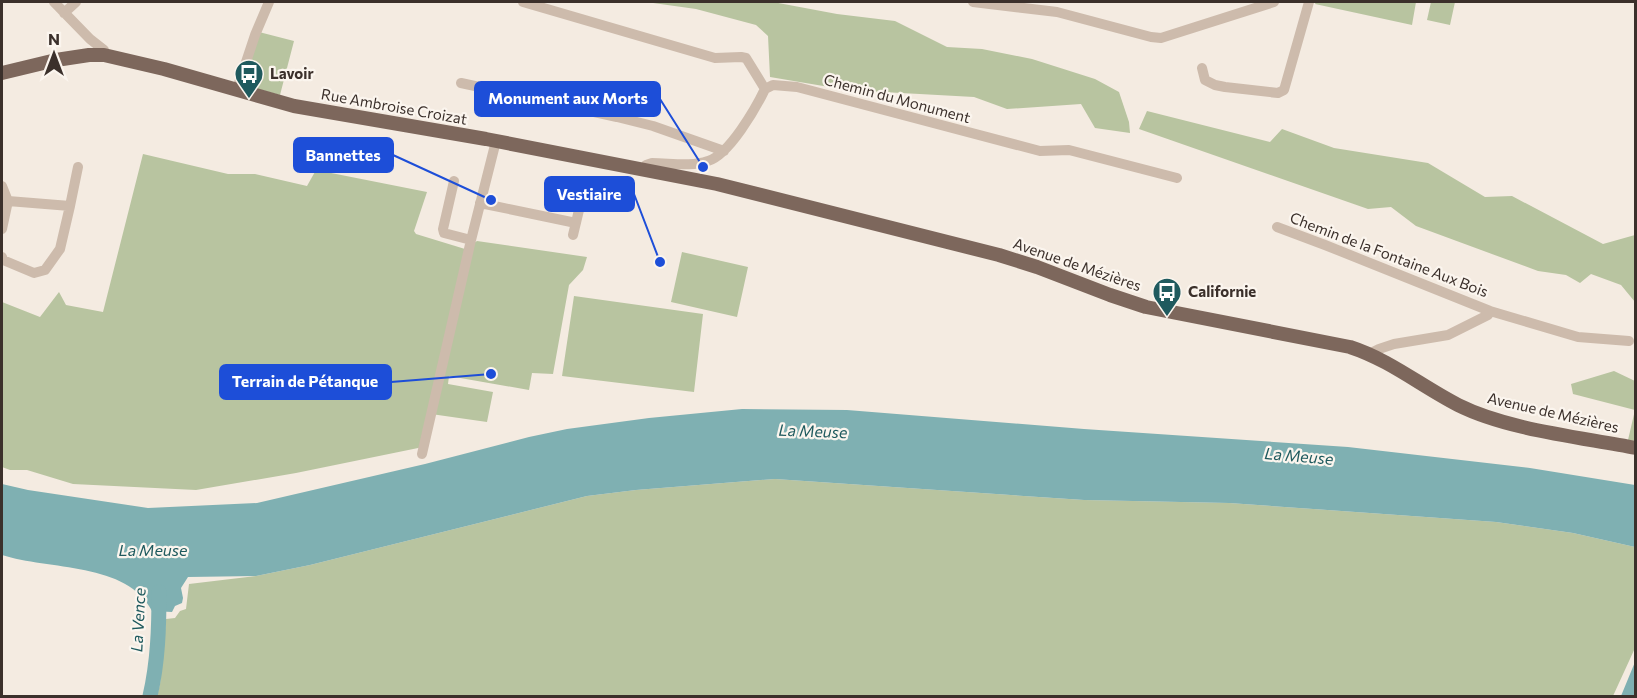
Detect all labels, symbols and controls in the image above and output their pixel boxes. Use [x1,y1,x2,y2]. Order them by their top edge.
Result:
north arrow [24,24,84,84]
text: N [48,29,60,48]
bus stop icon: Lavoir [233,58,265,100]
place label: Lavoir [270,64,314,82]
street label: Chemin du Monument [822,70,973,126]
callout: Monument aux Morts [475,82,660,116]
street label: Rue Ambroise Croizat [320,84,469,128]
text: Monument aux Morts [488,88,648,107]
callout: Bannettes [294,138,393,172]
text: Bannettes [305,145,381,164]
callout: Vestiaire [545,177,634,211]
text: Vestiaire [557,184,621,203]
street label: Chemin de la Fontaine Aux Bois [1288,208,1491,300]
street label: Avenue de Mézières [1011,234,1144,294]
bus stop icon: Californie [1151,276,1183,318]
place label: Californie [1188,282,1256,300]
callout: Terrain de Pétanque [220,365,391,399]
text: Terrain de Pétanque [232,371,378,390]
street label: Avenue de Mézières [1486,388,1621,436]
water label: La Meuse [778,420,848,441]
water label: La Meuse [1264,443,1335,468]
water label: La Meuse [119,540,188,559]
water label: La Vence [126,587,149,653]

